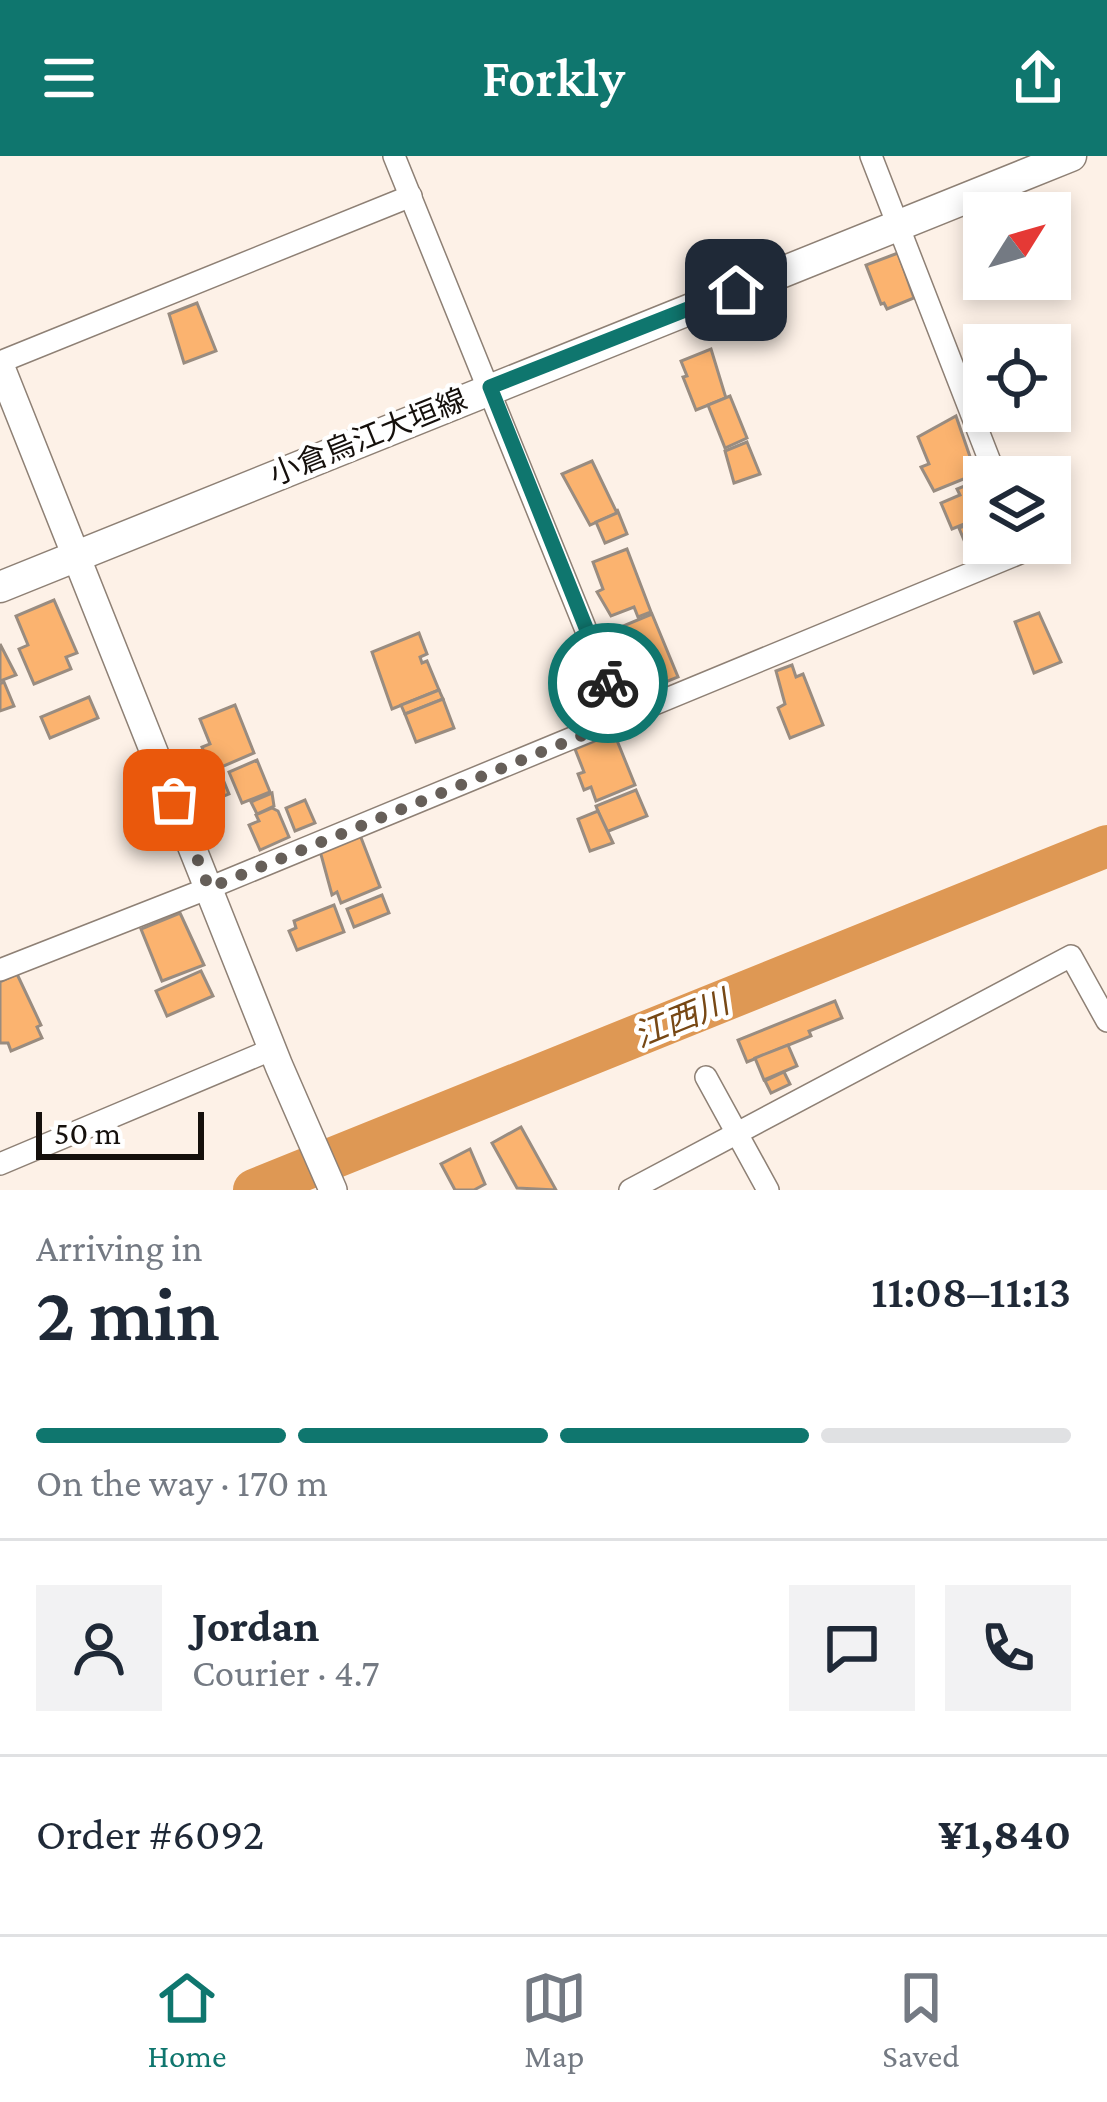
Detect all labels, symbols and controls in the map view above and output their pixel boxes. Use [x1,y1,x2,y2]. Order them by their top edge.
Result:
icon: menu [36,45,102,111]
icon: share [1005,45,1071,111]
text: Forkly [482,48,625,108]
north arrow [963,192,1071,300]
map controls [963,192,1071,564]
pin [685,239,787,341]
icon: home [703,257,769,323]
button: locate [963,324,1071,432]
street label: 小倉烏江大垣線 [264,382,471,491]
button: layers [963,456,1071,564]
courier [548,623,668,743]
icon: bike [575,650,641,716]
pin [123,749,225,851]
icon: bag [141,767,207,833]
water label: 江西川 [628,982,737,1054]
scale bar [36,1106,204,1159]
text: 50 m [54,1114,121,1151]
text: Arriving in [36,1226,203,1269]
text: 11:08–11:13 [871,1267,1071,1317]
text: 2 min [36,1270,220,1357]
text: On the way · 170 m [36,1461,328,1504]
button: person [36,1585,162,1711]
button: chat [789,1585,915,1711]
button: phone [945,1585,1071,1711]
text: Jordan [192,1601,319,1651]
text: Courier · 4.7 [192,1651,380,1694]
text: Order #6092 [36,1809,264,1859]
text: ¥1,840 [938,1809,1071,1859]
tab: Home [147,1965,226,2074]
tab: Map [521,1965,587,2074]
tab: Saved [882,1965,960,2074]

